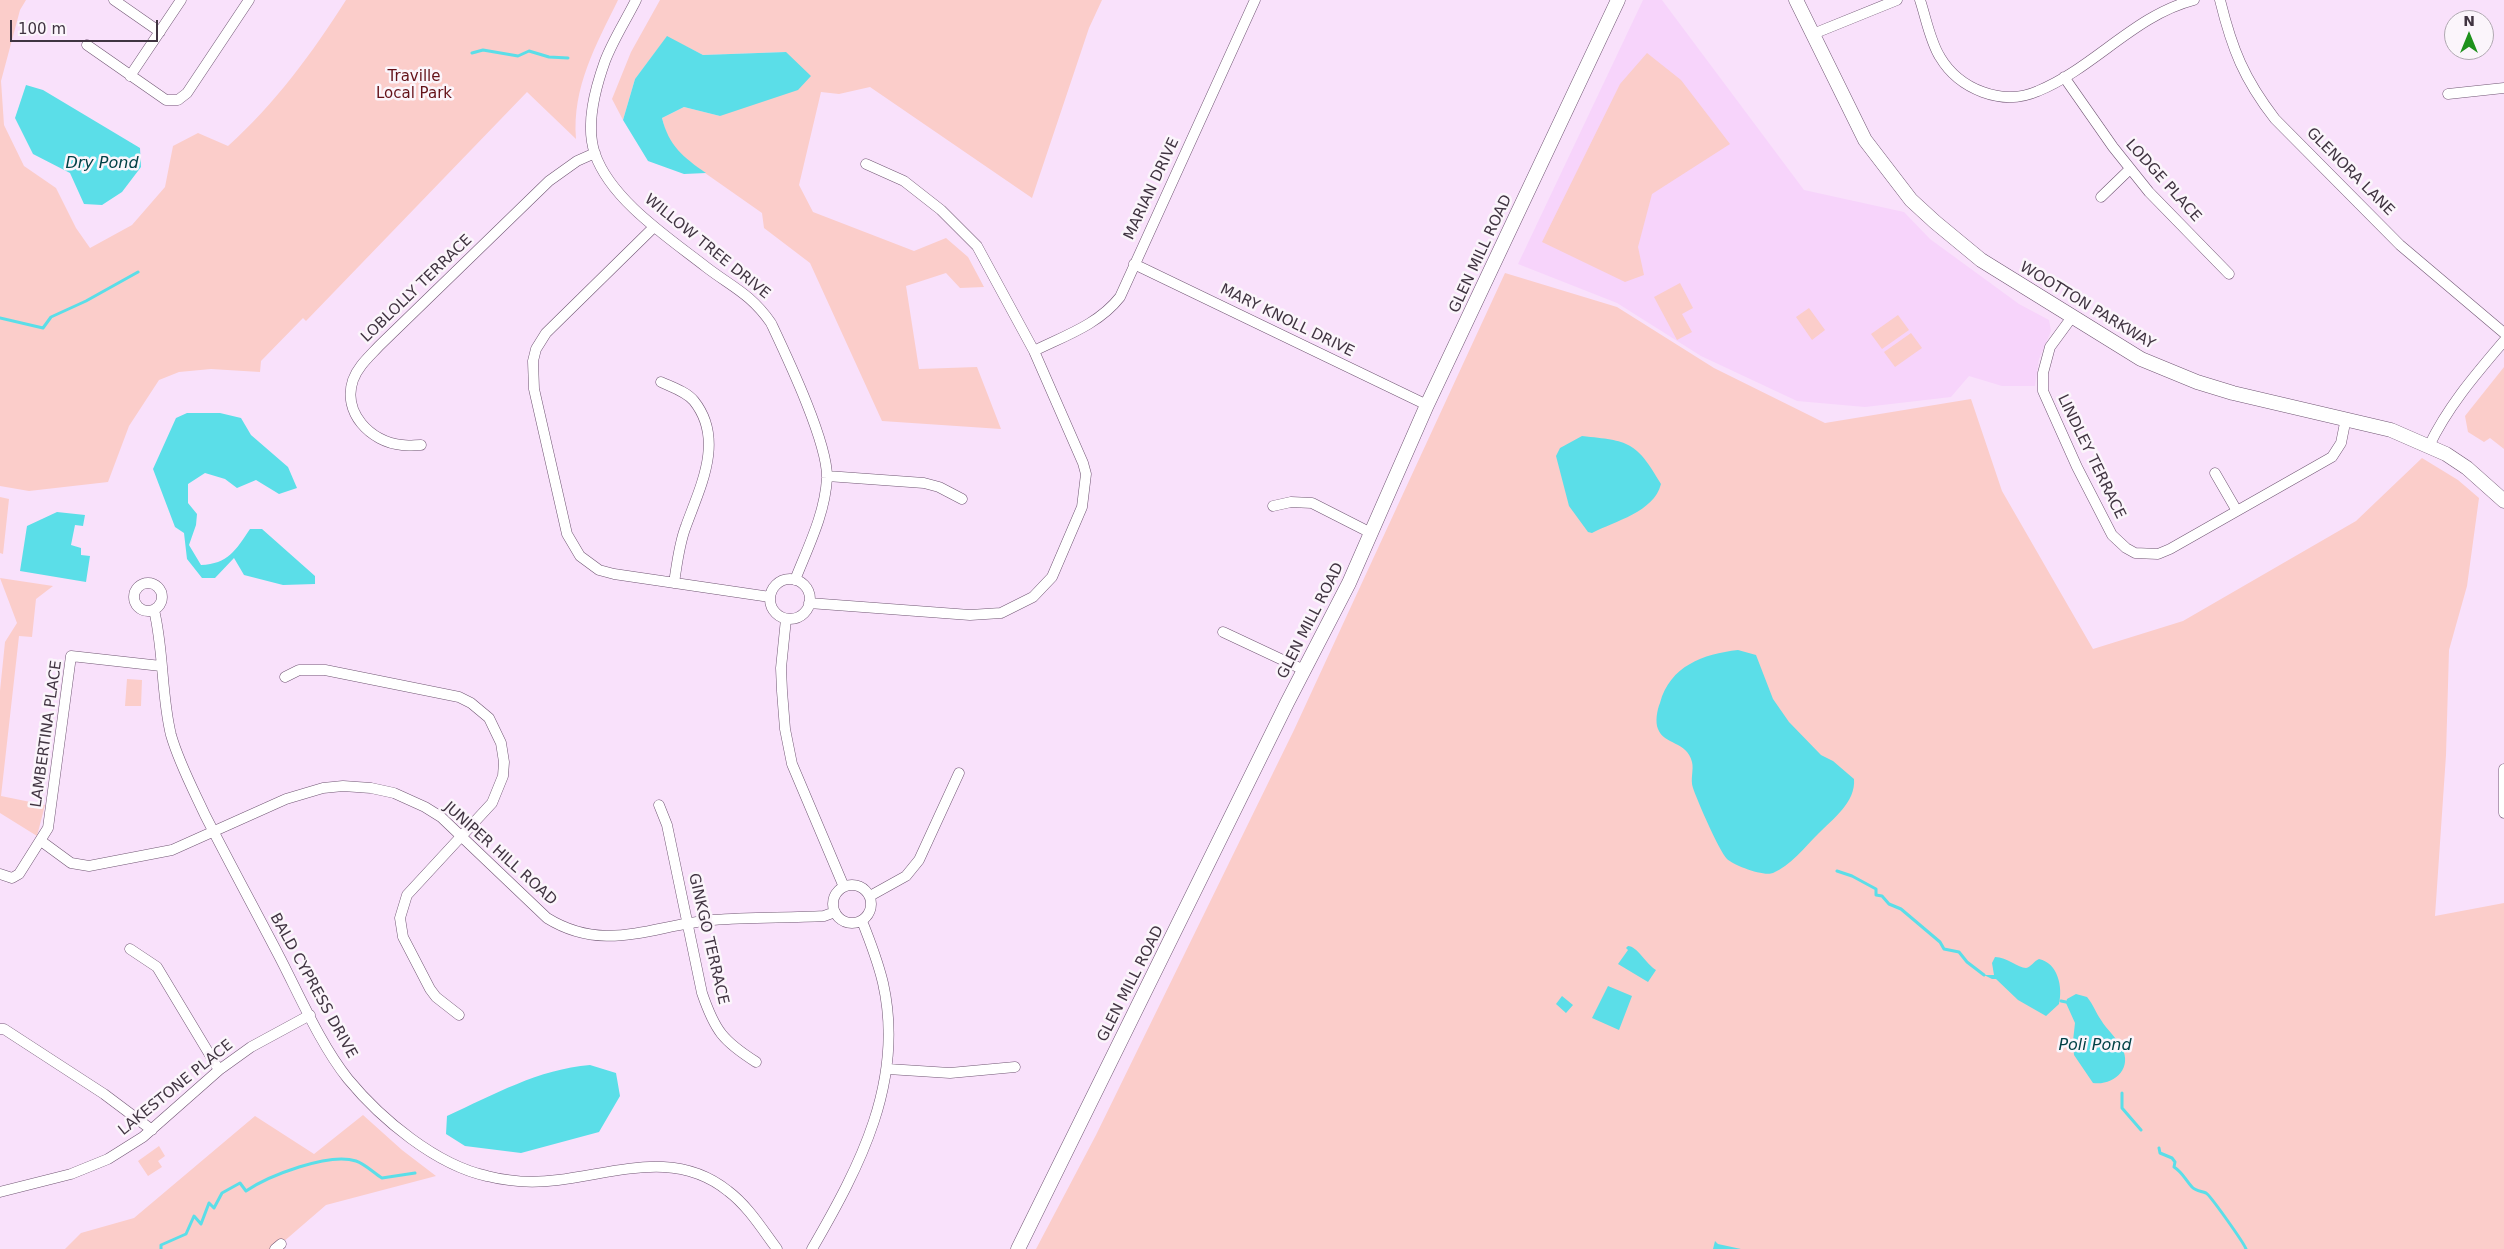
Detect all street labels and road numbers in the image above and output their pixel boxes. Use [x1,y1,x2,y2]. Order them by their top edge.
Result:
street label: GLENORA LANE [2302,124,2398,220]
street label: MARIAN DRIVE [1121,135,1183,243]
street label: LODGE PLACE [2121,136,2205,226]
street label: WILLOW TREE DRIVE [641,191,773,303]
street label: GLEN MILL ROAD [1446,192,1516,316]
street label: LOBLOLLY TERRACE [358,231,476,347]
street label: WOOTTON PARKWAY [2016,258,2158,354]
street label: MARY KNOLL DRIVE [1217,281,1357,361]
street label: LINDLEY TERRACE [2053,392,2129,522]
street label: GLEN MILL ROAD [1274,560,1348,682]
street label: LAMBERTINA PLACE [28,659,66,809]
street label: JUNIPER HILL ROAD [440,799,560,909]
street label: GINKGO TERRACE [684,872,732,1006]
street label: BALD CYPRESS DRIVE [265,910,361,1062]
street label: GLEN MILL ROAD [1094,923,1168,1045]
street label: LAKESTONE PLACE [115,1036,237,1140]

